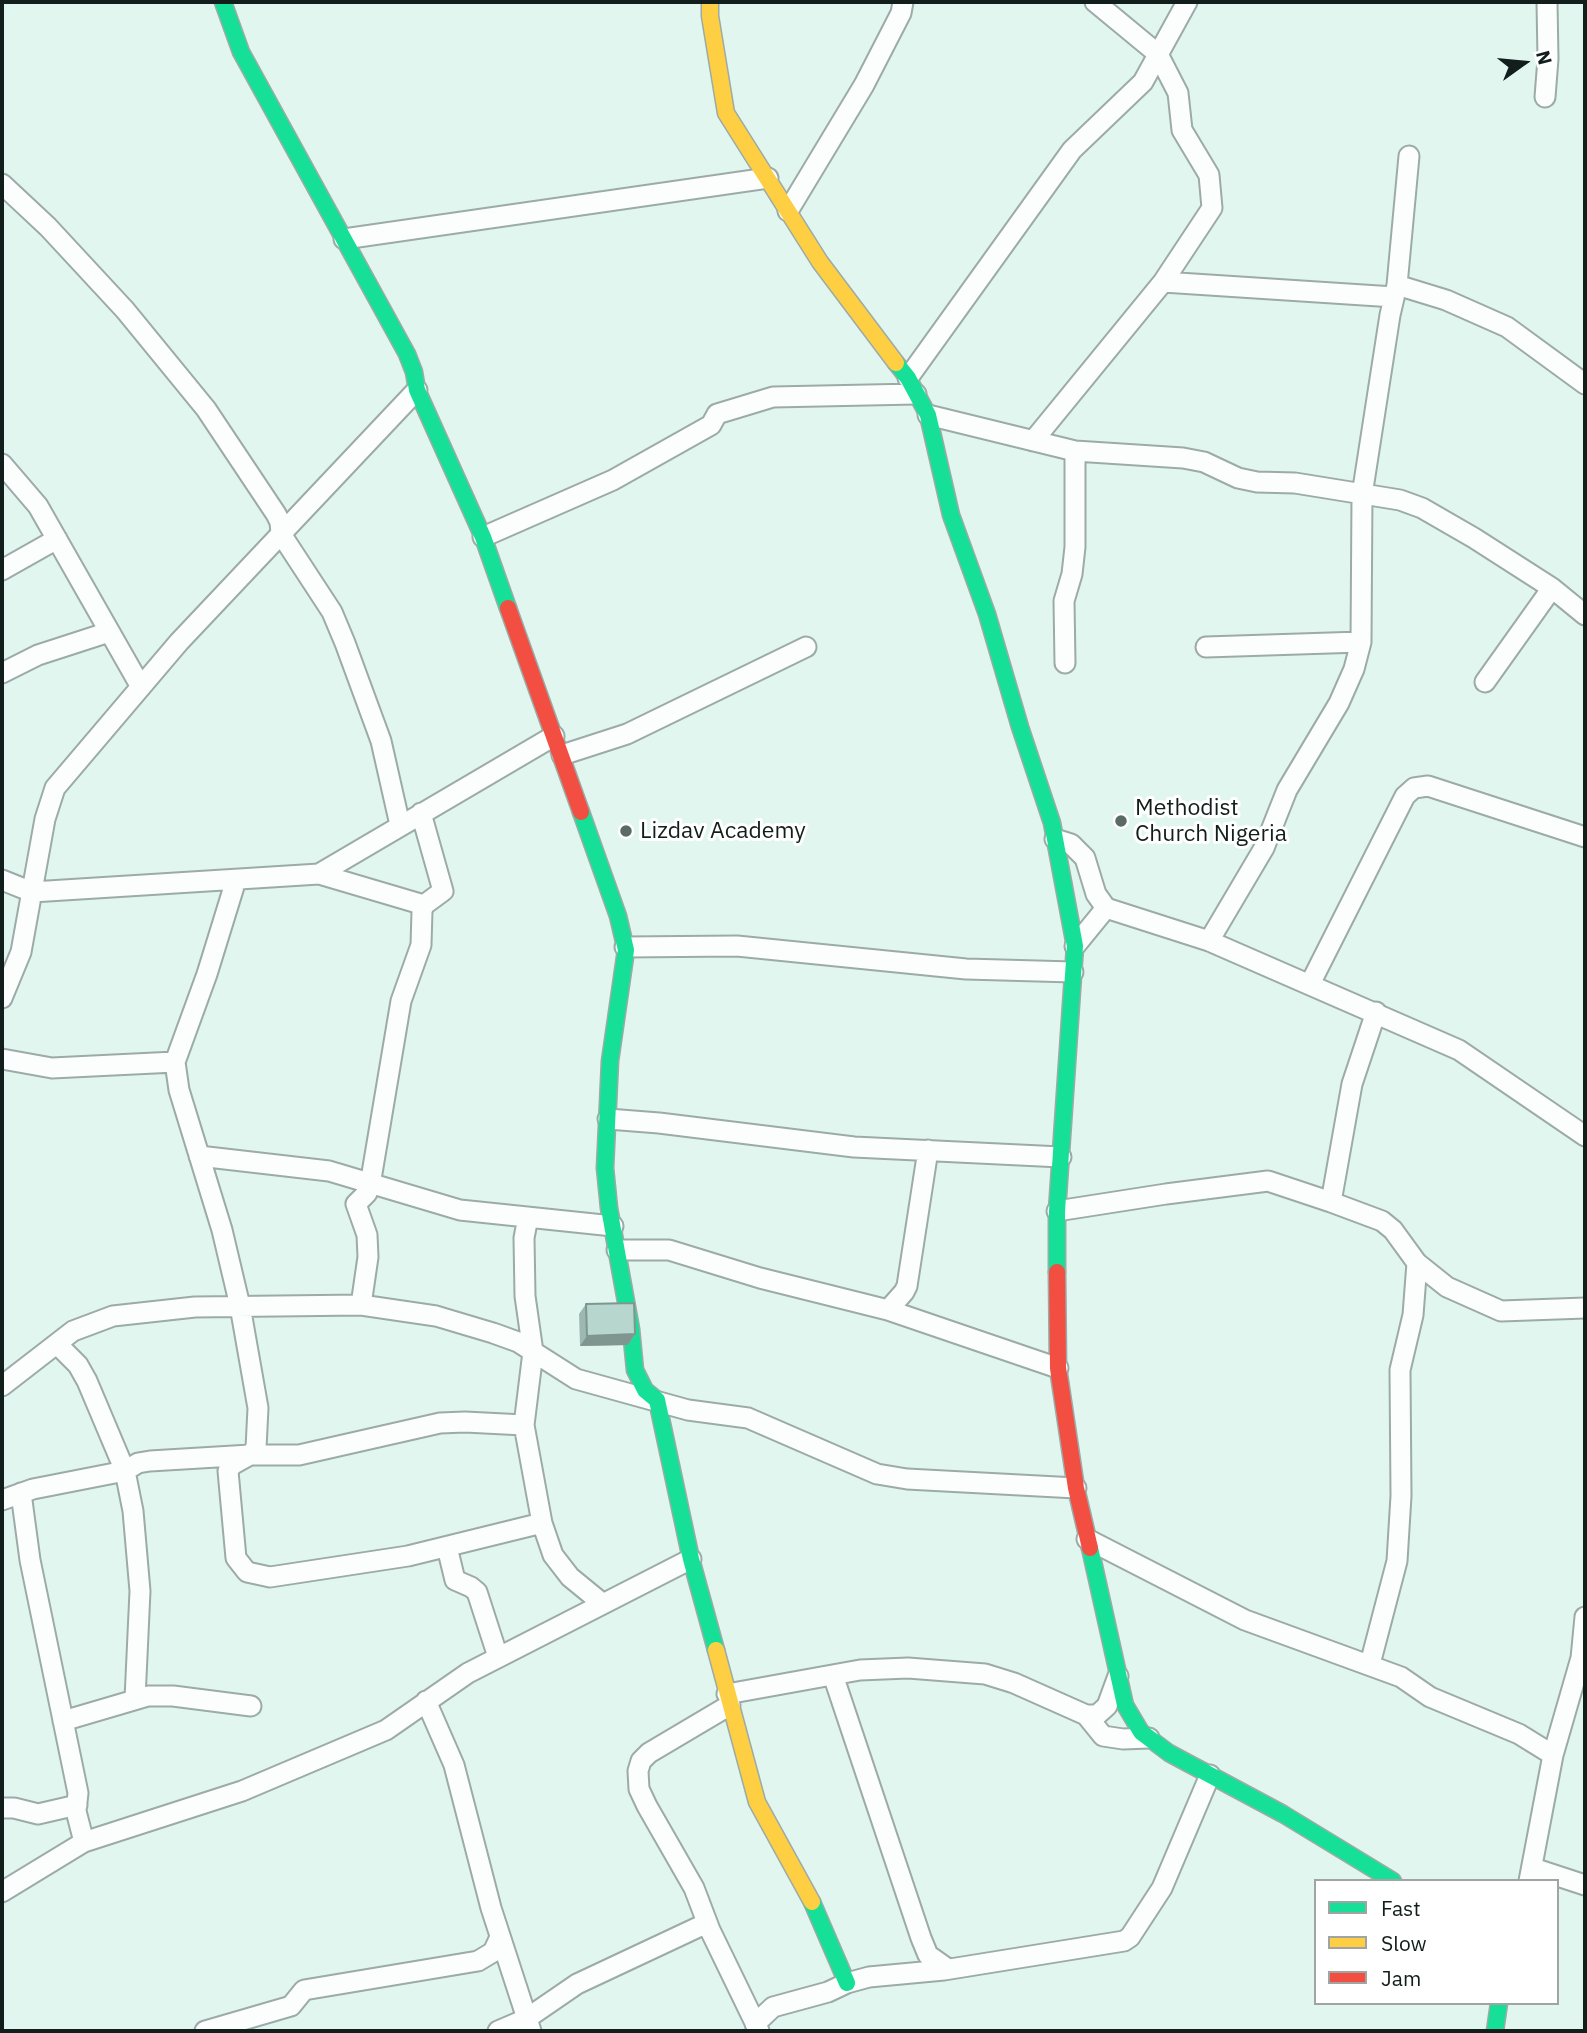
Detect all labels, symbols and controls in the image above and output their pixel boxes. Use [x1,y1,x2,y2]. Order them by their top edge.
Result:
north arrow [1489,28,1559,98]
text: N [1531,48,1558,67]
place label: Methodist Church Nigeria [1135,794,1287,848]
marker: Methodist Church Nigeria [1113,813,1129,829]
place label: Lizdav Academy [640,817,806,845]
marker: Lizdav Academy [618,823,634,839]
legend [1314,1879,1559,2005]
text: Fast [1381,1894,1421,1922]
text: Slow [1381,1929,1427,1957]
text: Jam [1381,1964,1421,1992]

